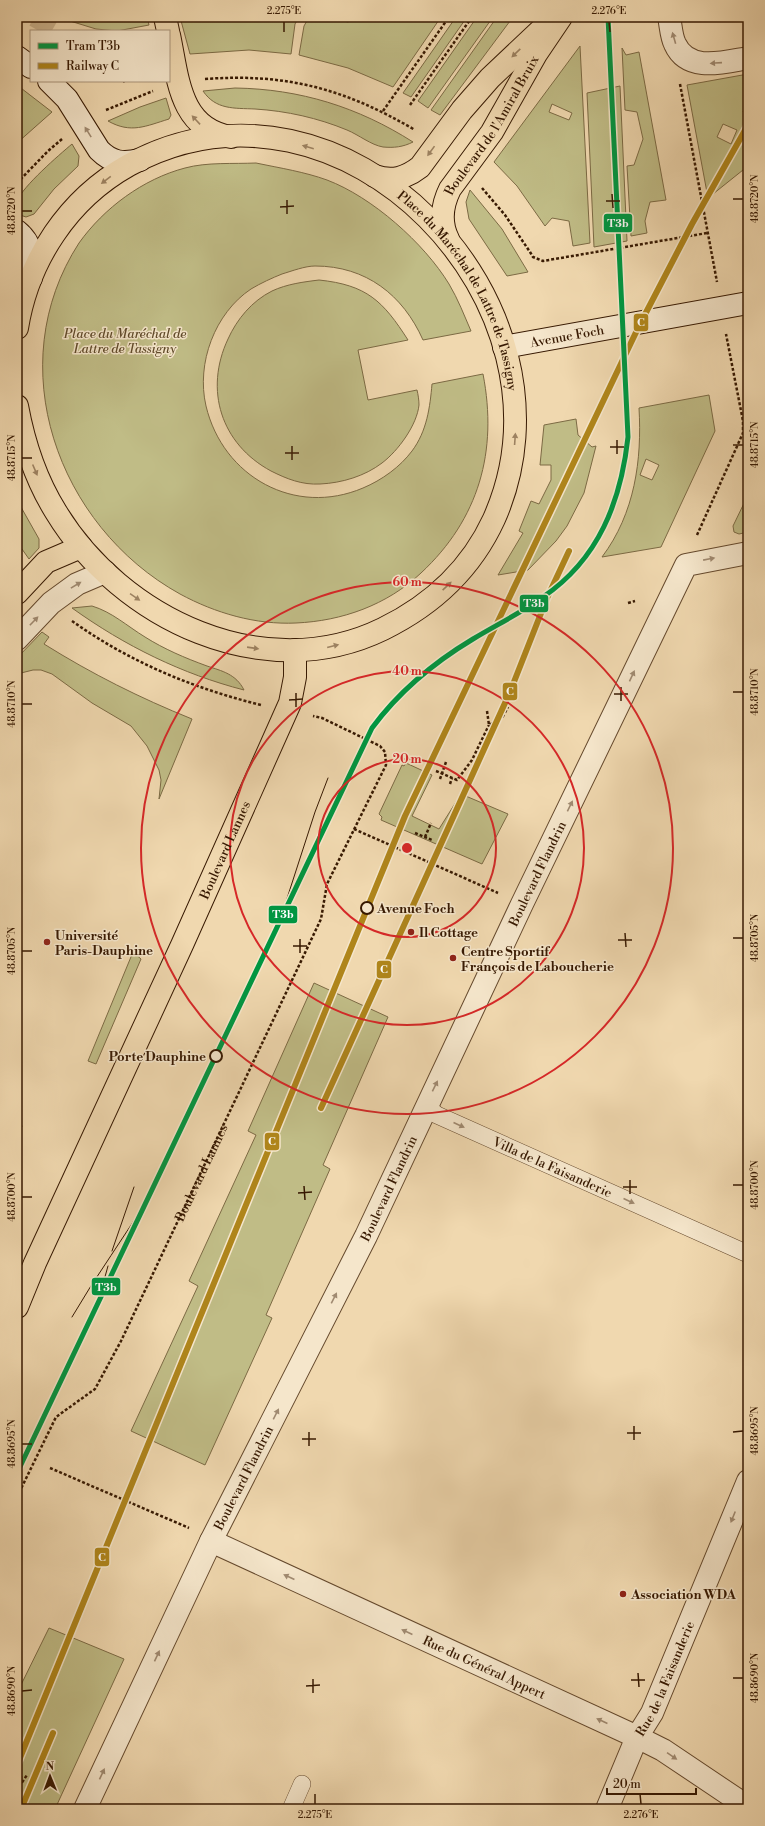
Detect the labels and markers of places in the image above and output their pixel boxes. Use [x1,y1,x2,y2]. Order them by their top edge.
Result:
centre of rings [400,841,414,855]
marker: Avenue Foch [360,901,374,915]
place label: Avenue Foch [376,901,454,917]
place label: Il Cottage [419,925,478,941]
marker: Il Cottage [406,927,416,937]
place label: Université Paris-Dauphine [55,928,153,959]
marker: Université Paris-Dauphine [42,937,52,947]
place label: Centre Sportif François de Laboucherie [461,944,614,975]
marker: Centre Sportif François de Laboucherie [448,953,458,963]
place label: Porte Dauphine [109,1049,206,1065]
marker: Porte Dauphine [209,1049,223,1063]
place label: Association WDA [630,1587,736,1603]
marker: Association WDA [618,1589,628,1599]

